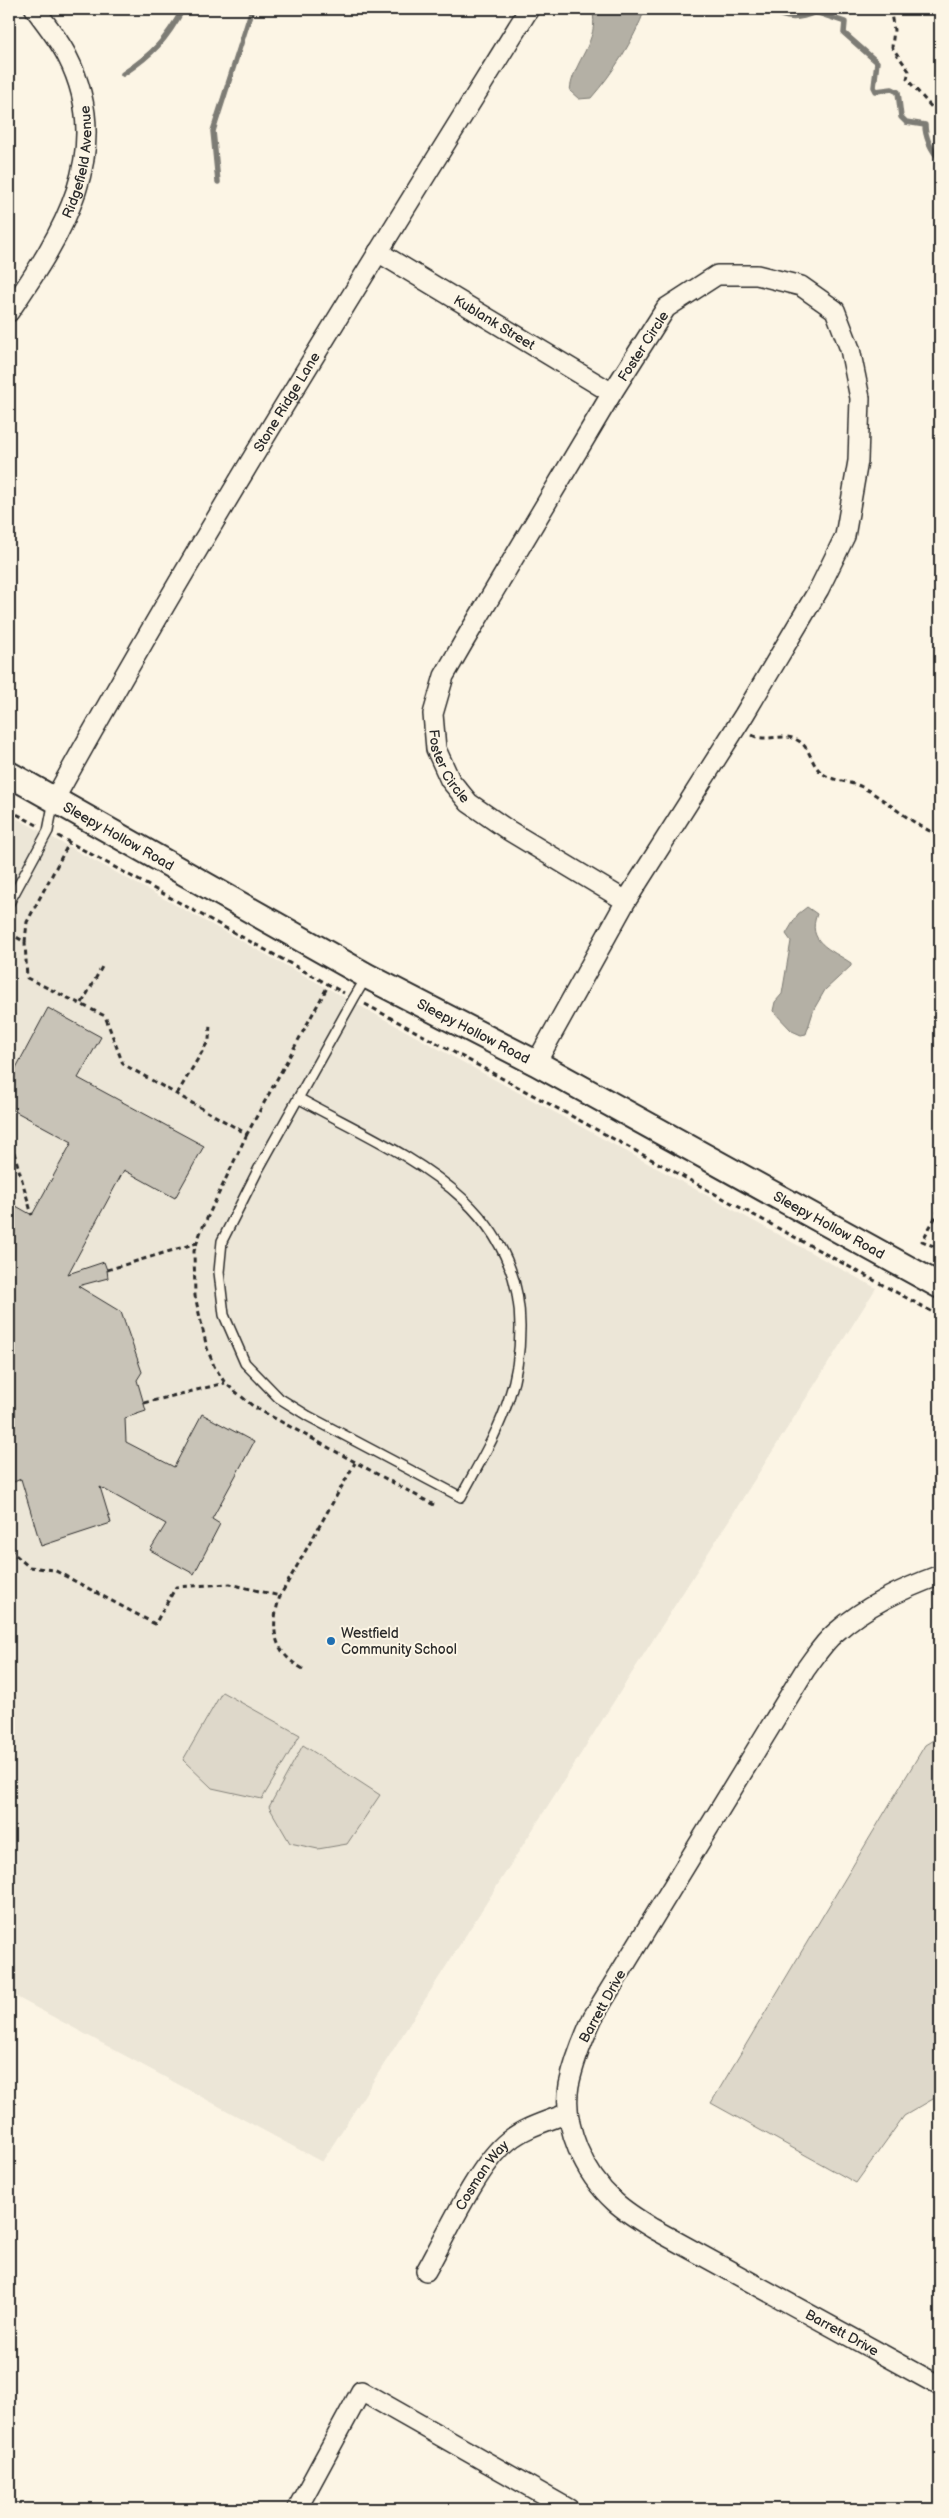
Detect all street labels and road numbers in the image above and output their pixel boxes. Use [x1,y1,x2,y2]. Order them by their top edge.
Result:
street label: Ridgefield Avenue [59,104,95,221]
street label: Kublank Street [450,292,539,354]
street label: Foster Circle [614,308,672,385]
street label: Stone Ridge Lane [250,349,324,455]
street label: Foster Circle [425,729,473,806]
street label: Sleepy Hollow Road [60,798,177,874]
street label: Sleepy Hollow Road [414,995,533,1067]
street label: Sleepy Hollow Road [770,1188,888,1263]
street label: Barrett Drive [575,1967,629,2046]
street label: Cosman Way [452,2136,513,2214]
street label: Barrett Drive [802,2306,882,2360]

